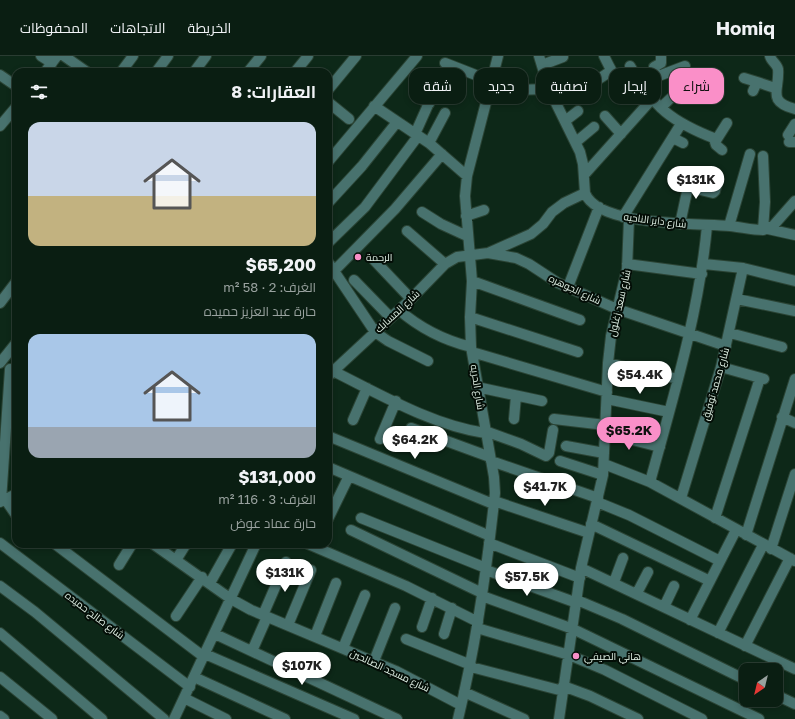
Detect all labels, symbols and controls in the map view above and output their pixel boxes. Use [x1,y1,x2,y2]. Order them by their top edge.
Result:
text: Homiq [716,16,775,39]
text: المحفوظات [20,19,88,36]
text: الاتجاهات [110,19,166,36]
text: الخريطة [188,19,231,36]
chip: شقة [409,68,466,104]
chip: جديد [474,68,528,104]
chip: تصفية [536,68,601,104]
chip: إيجار [609,68,661,104]
chip: شراء [669,68,724,104]
icon: filters [28,81,50,103]
text: العقارات: 8 [231,81,316,102]
icon: home [136,148,208,220]
pin: $131K [668,166,724,200]
text: $131K [676,171,716,187]
street label: شارع داير الناحيه [623,210,687,231]
place label: الرحمة [366,251,393,263]
marker: الرحمة [353,252,363,262]
text: $65,200 [246,254,316,275]
street label: شارع سعد زغلول [605,268,634,338]
street label: شارع الجوهره [547,272,603,307]
text: الغرف: 2 · 58 m² [223,279,316,295]
street label: شارع المسابك [372,287,422,335]
text: حارة عبد العزيز حميده [204,303,316,319]
street label: شارع محمد توفيق [699,346,732,422]
icon: home [136,360,208,432]
pin: $54.4K [607,361,673,395]
street label: شارع الحريه [468,364,487,411]
text: $54.4K [617,366,663,382]
pin: $65.2K [596,417,662,451]
text: $65.2K [606,422,652,438]
pin: $64.2K [382,426,448,460]
text: $64.2K [392,431,438,447]
text: $131,000 [238,466,316,487]
pin: $41.7K [512,473,578,507]
text: $41.7K [523,478,567,494]
text: الغرف: 3 · 116 m² [218,491,316,507]
text: حارة عماد عوض [230,515,316,531]
pin: $131K [257,559,313,593]
pin: $57.5K [494,563,560,597]
text: $131K [265,564,305,580]
text: $57.5K [504,568,550,584]
street label: شارع صالح حميده [62,589,127,642]
street label: شارع مسجد الصالحين [348,646,432,695]
place label: هاني الصيفي [584,650,641,664]
marker: هاني الصيفي [571,651,581,661]
pin: $107K [274,652,330,686]
text: $107K [282,657,322,673]
north arrow [739,663,783,707]
map controls [739,663,783,707]

